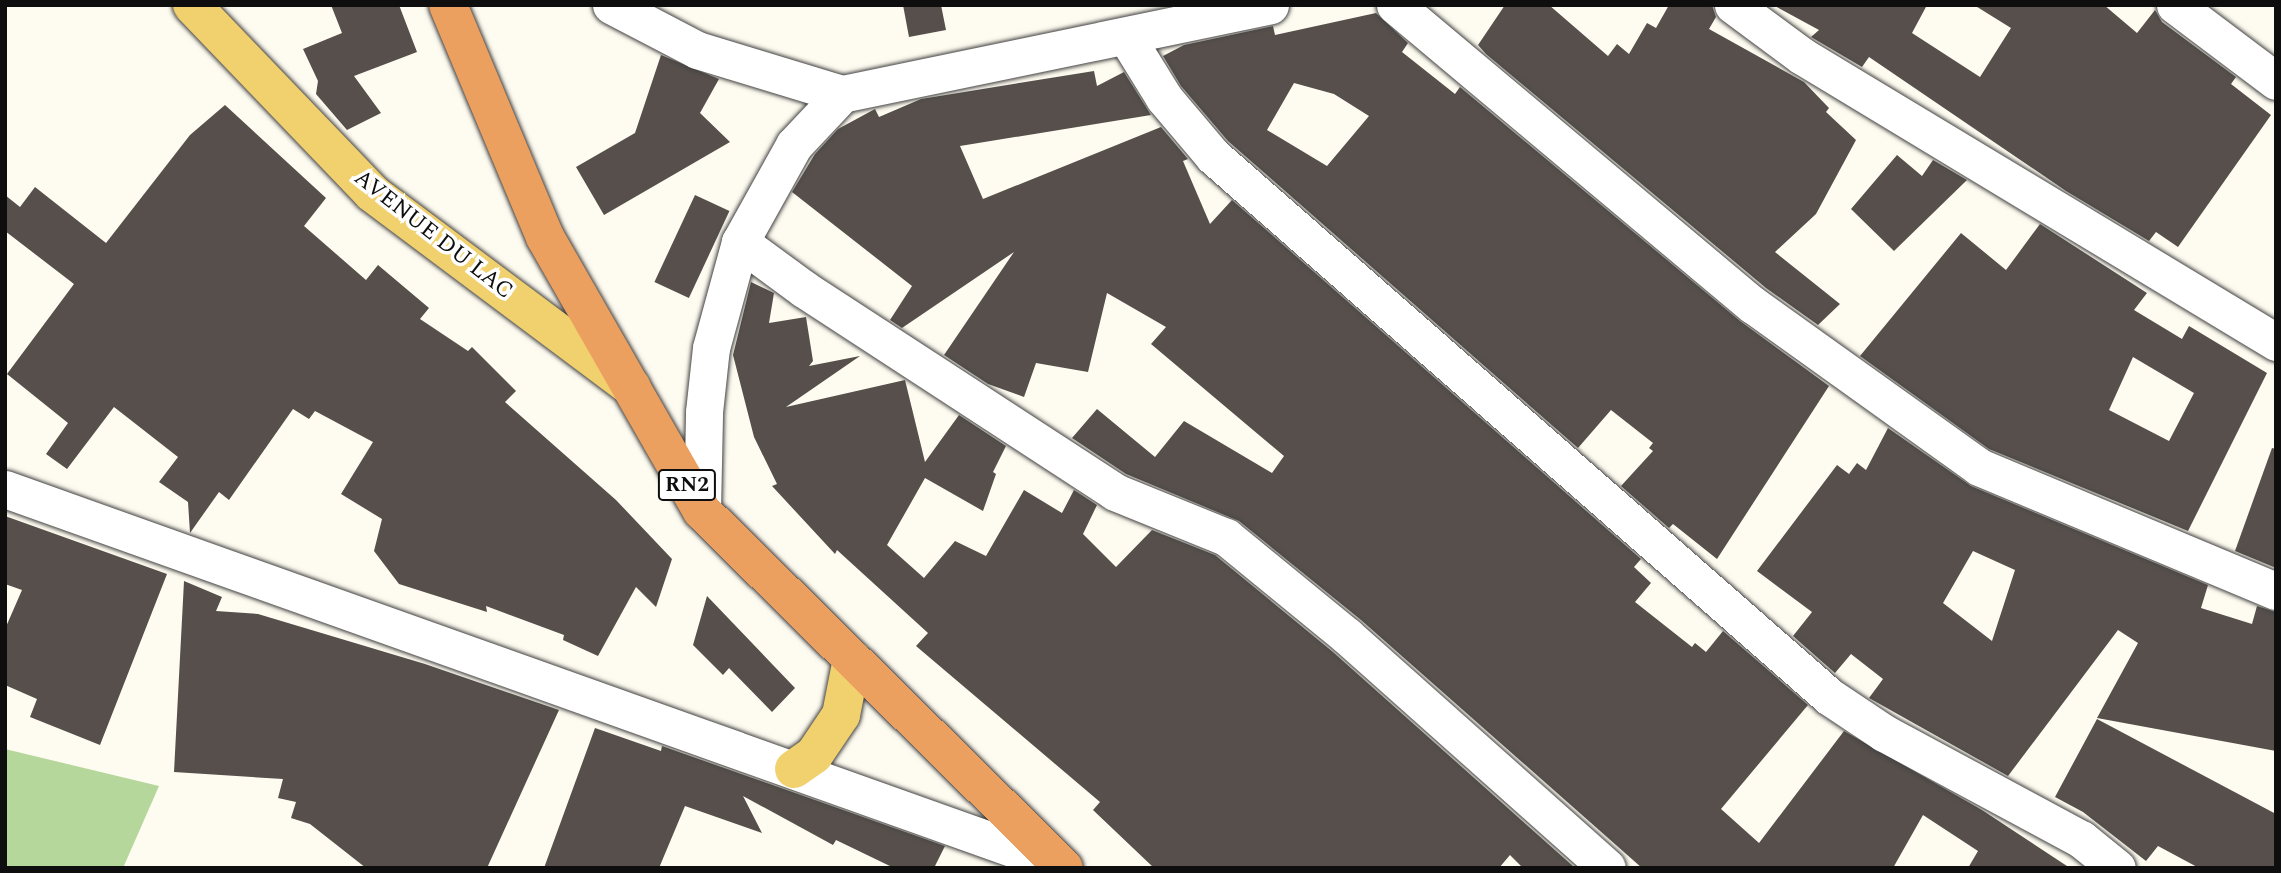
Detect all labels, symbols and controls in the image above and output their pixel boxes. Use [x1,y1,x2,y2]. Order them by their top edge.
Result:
street label: AVENUE DU LAC [348,164,518,306]
road number: RN2 [657,468,717,503]

